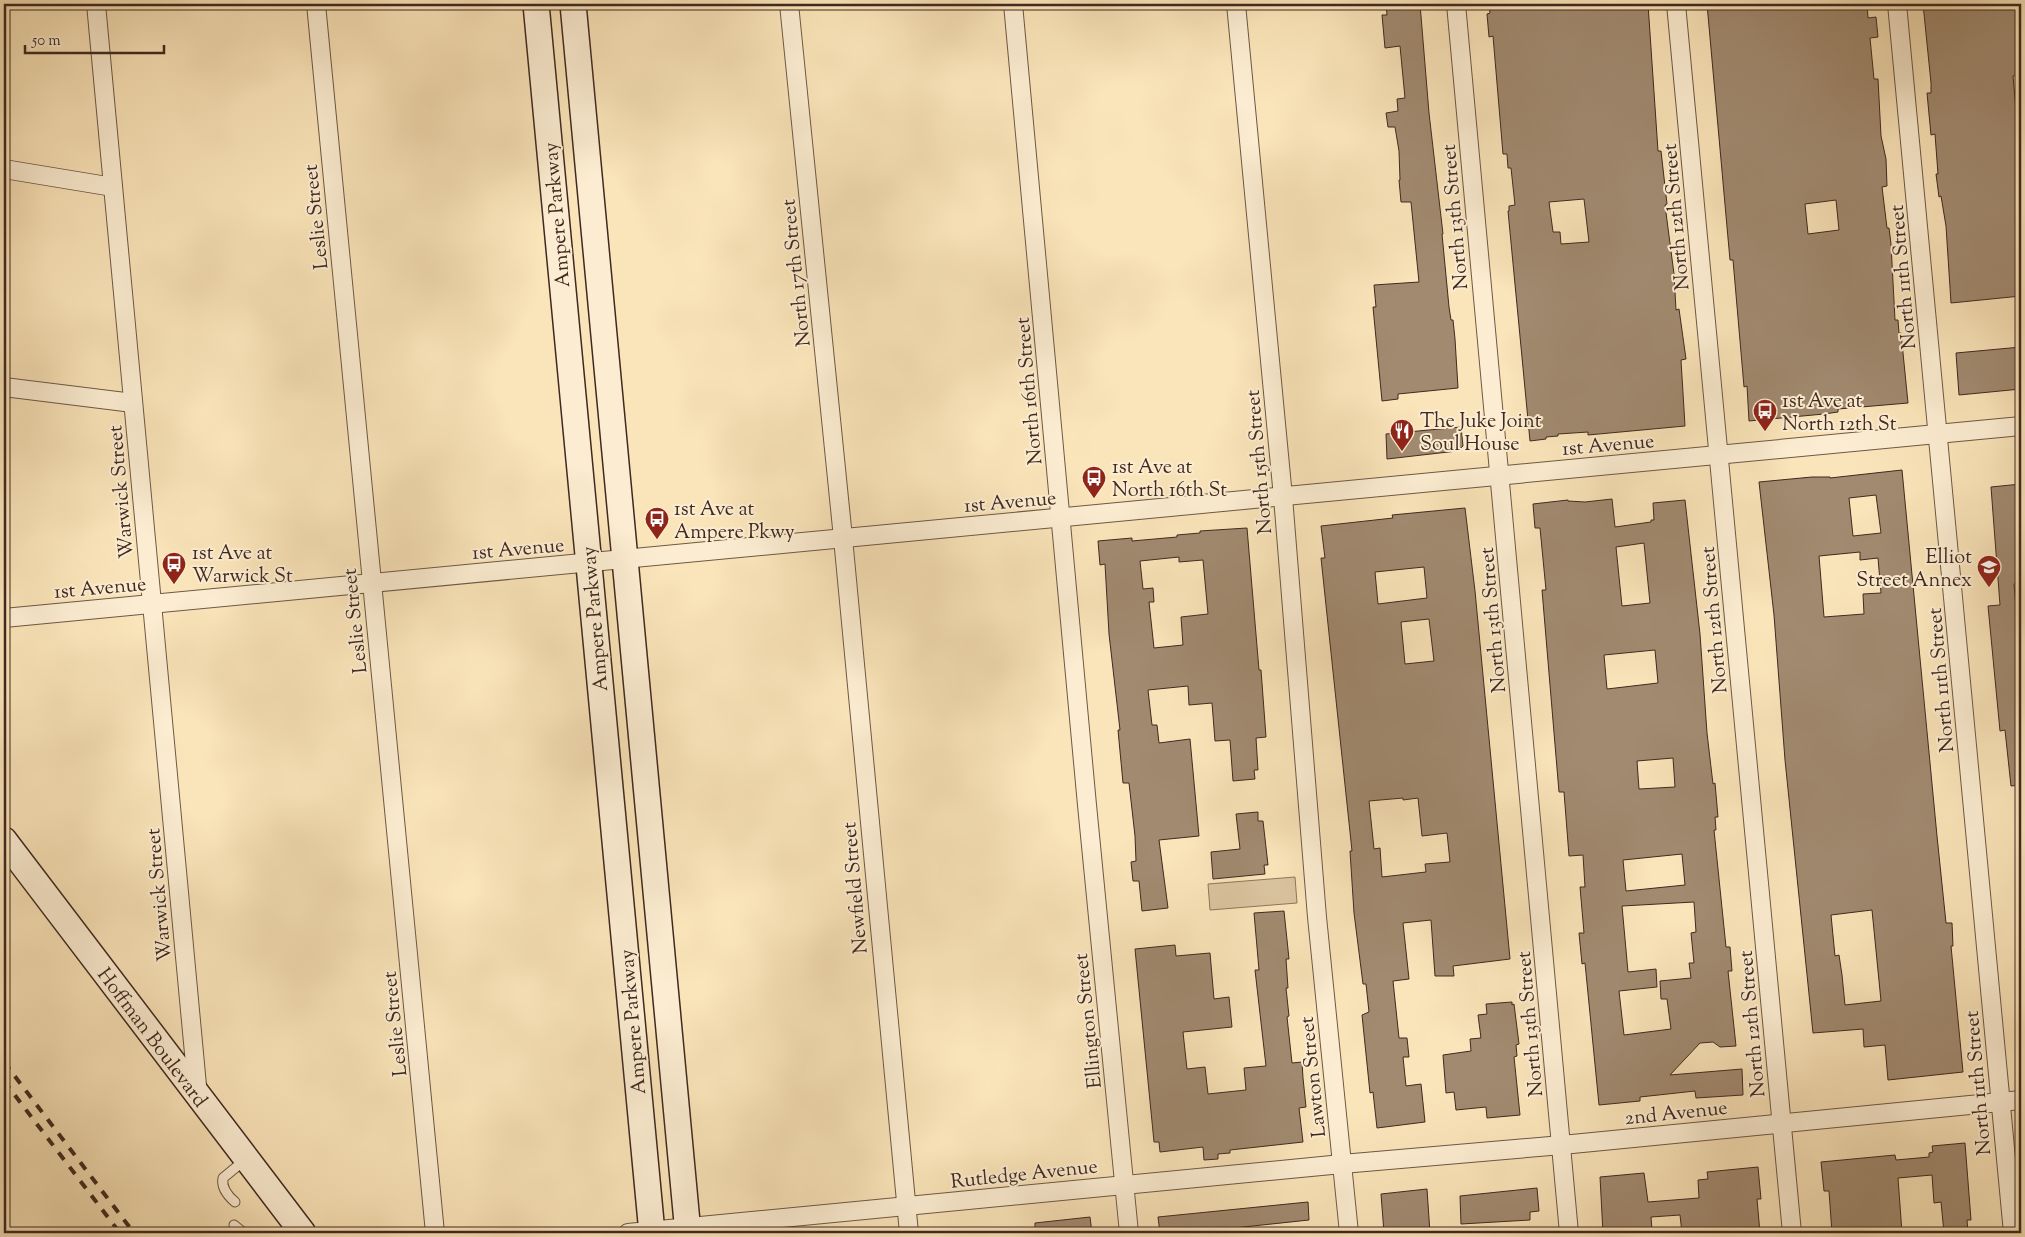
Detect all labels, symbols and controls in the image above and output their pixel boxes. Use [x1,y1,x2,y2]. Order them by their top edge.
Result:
scale bar [25,22,164,54]
text: 50 m [31,31,61,52]
street label: Ampere Parkway [538,141,579,289]
street label: North 12th Street [1657,142,1698,292]
street label: North 13th Street [1436,143,1477,291]
street label: Leslie Street [298,163,337,271]
street label: North 17th Street [775,197,820,348]
street label: North 11th Street [1884,203,1925,350]
street label: North 16th Street [1010,316,1051,466]
street label: North 15th Street [1240,388,1281,535]
place label: 1st Ave at North 12th St [1782,388,1897,440]
bus stop icon: 1st Ave at North 12th St [1752,398,1778,432]
place label: The Juke Joint Soul House [1420,408,1542,460]
restaurant icon: The Juke Joint Soul House [1389,418,1415,452]
street label: Warwick Street [102,424,143,560]
street label: 1st Avenue [1561,428,1656,465]
place label: 1st Ave at North 16th St [1112,454,1227,506]
bus stop icon: 1st Ave at North 16th St [1081,465,1107,499]
street label: 1st Avenue [963,485,1058,522]
place label: 1st Ave at Ampere Pkwy [674,496,795,548]
bus stop icon: 1st Ave at Ampere Pkwy [644,506,670,540]
street label: 1st Avenue [471,532,566,569]
place label: 1st Ave at Warwick St [192,540,293,592]
place label: Elliot Street Annex [1856,544,1972,596]
street label: Ampere Parkway [576,545,617,693]
street label: North 12th Street [1695,545,1736,695]
street label: North 13th Street [1474,546,1515,694]
bus stop icon: 1st Ave at Warwick St [161,551,187,585]
school or university icon: Elliot Street Annex [1976,554,2002,588]
street label: Leslie Street [337,567,376,675]
street label: 1st Avenue [53,571,148,608]
street label: North 11th Street [1922,606,1963,753]
street label: Newfield Street [836,820,877,955]
street label: Warwick Street [140,827,181,963]
street label: Ampere Parkway [614,948,655,1096]
street label: North 12th Street [1733,949,1774,1099]
street label: North 13th Street [1511,950,1552,1098]
street label: Ellington Street [1068,952,1111,1090]
street label: Hoffman Boulevard [89,963,213,1114]
street label: Leslie Street [377,970,416,1078]
street label: North 11th Street [1959,1009,2000,1156]
street label: Lawton Street [1294,1015,1335,1139]
street label: 2nd Avenue [1623,1095,1729,1134]
street label: Rutledge Avenue [949,1153,1099,1198]

